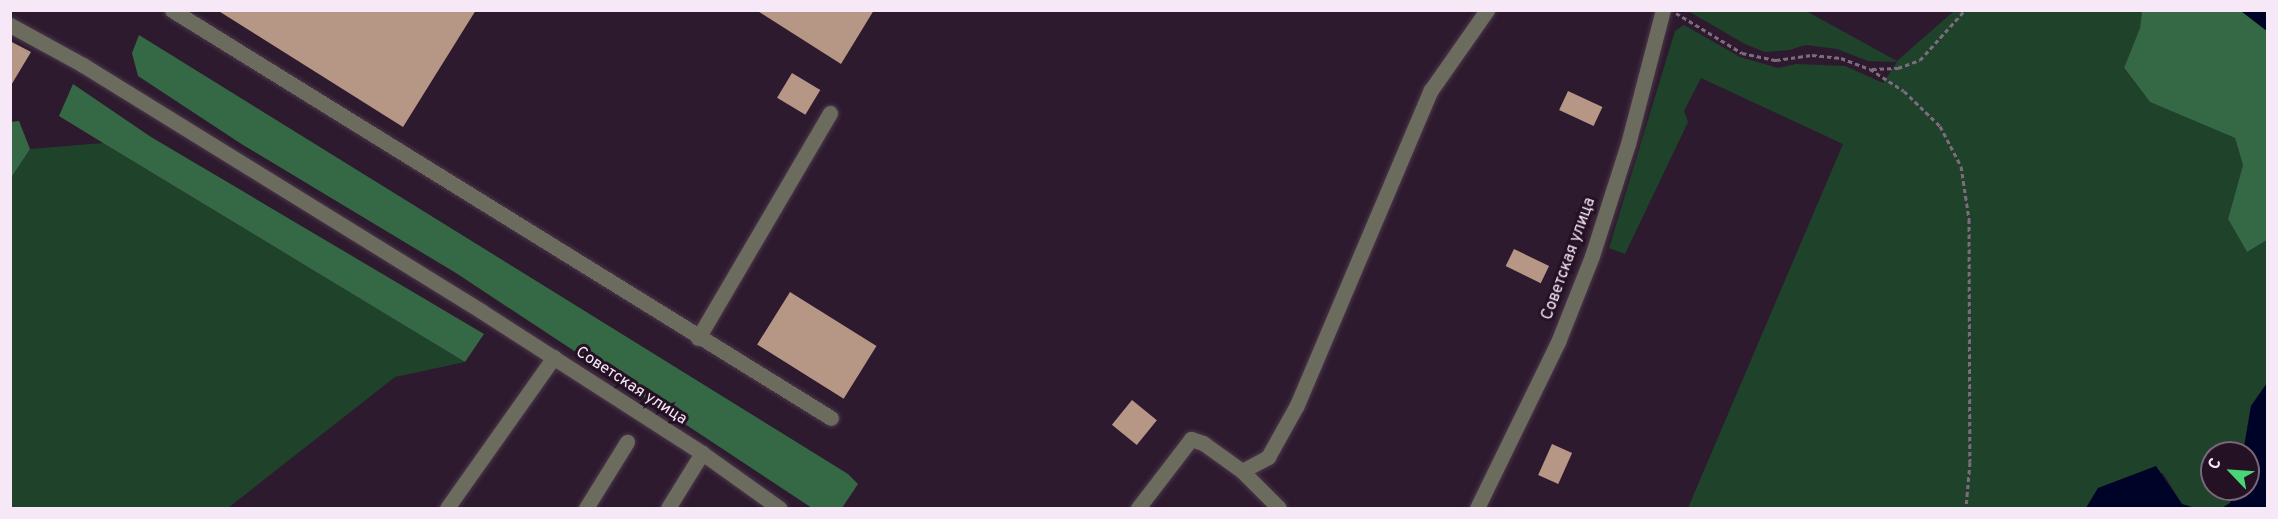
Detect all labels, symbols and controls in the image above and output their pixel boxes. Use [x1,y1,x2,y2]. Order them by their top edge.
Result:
street label: Советская улица [1538,195,1600,323]
street label: Советская улица [572,343,690,429]
north arrow [2200,441,2260,501]
text: С [2204,455,2227,473]

